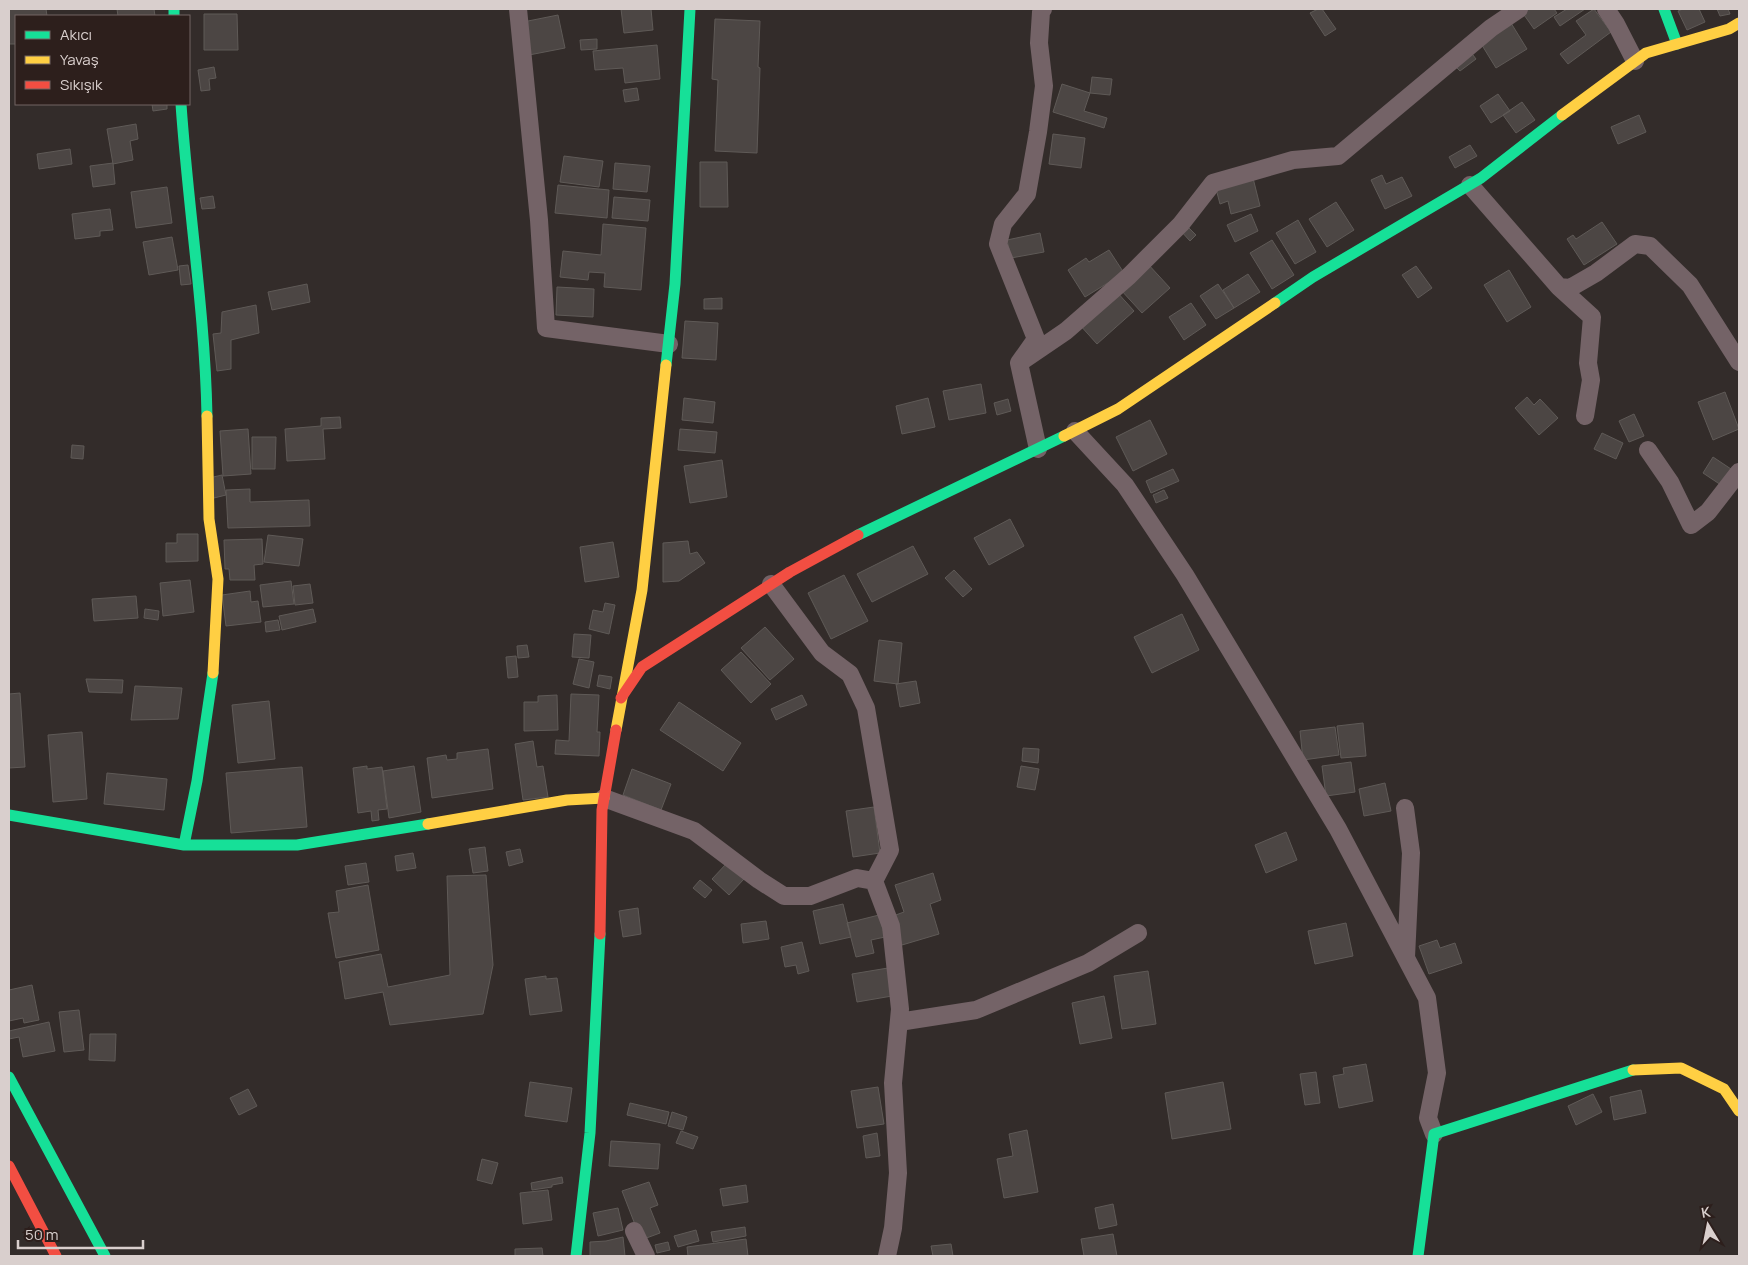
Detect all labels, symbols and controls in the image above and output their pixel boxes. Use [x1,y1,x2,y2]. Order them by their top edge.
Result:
legend [15,15,190,105]
text: Akıcı [60,24,92,45]
text: Yavaş [60,49,99,70]
text: Sıkışık [60,74,103,95]
north arrow [1683,1200,1733,1250]
text: K [1700,1201,1713,1222]
scale bar [18,1218,142,1250]
text: 50 m [25,1224,59,1245]

